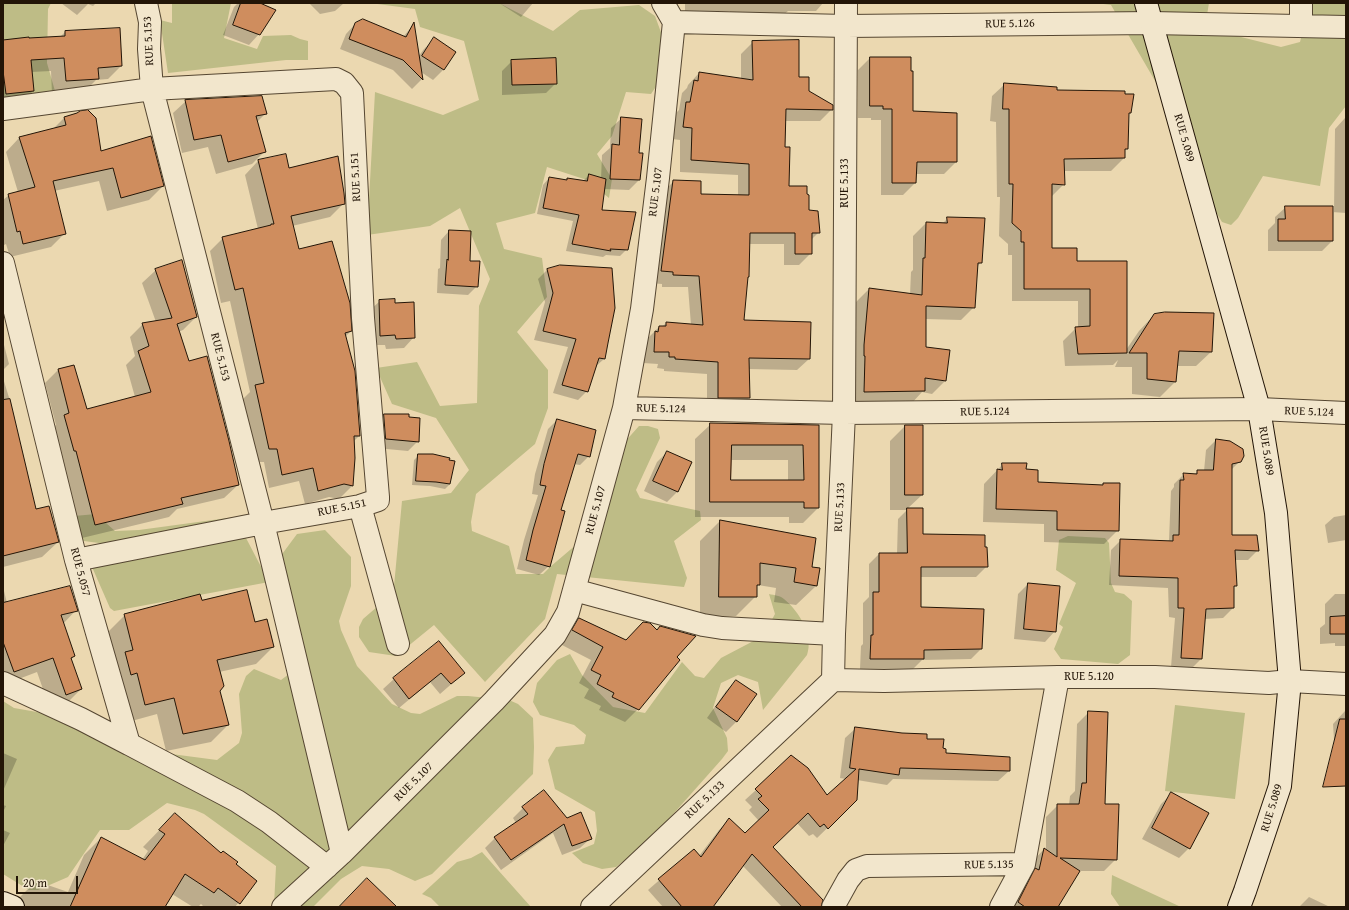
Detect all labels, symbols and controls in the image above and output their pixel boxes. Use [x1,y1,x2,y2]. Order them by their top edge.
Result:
street label: RUE 5.153 [141,16,157,66]
street label: RUE 5.126 [985,16,1035,32]
street label: RUE 5.089 [1170,112,1198,164]
street label: RUE 5.151 [348,152,364,202]
street label: RUE 5.133 [838,158,852,208]
street label: RUE 5.107 [646,167,666,217]
street label: RUE 5.153 [207,331,233,383]
street label: RUE 5.124 [636,401,686,417]
street label: RUE 5.124 [960,404,1010,420]
street label: RUE 5.124 [1284,404,1334,420]
street label: RUE 5.089 [1255,425,1277,477]
street label: RUE 5.133 [832,482,848,532]
street label: RUE 5.107 [583,484,609,536]
street label: RUE 5.151 [316,496,368,520]
street label: RUE 5.057 [67,546,93,598]
street label: RUE 5.120 [1064,670,1114,684]
street label: RUE 5.107 [391,759,437,805]
street label: RUE 5.133 [682,778,728,822]
street label: RUE 5.089 [1258,782,1286,834]
street label: RUE 5.135 [964,857,1014,873]
scale bar [18,868,80,894]
text: 20 m [23,874,47,891]

